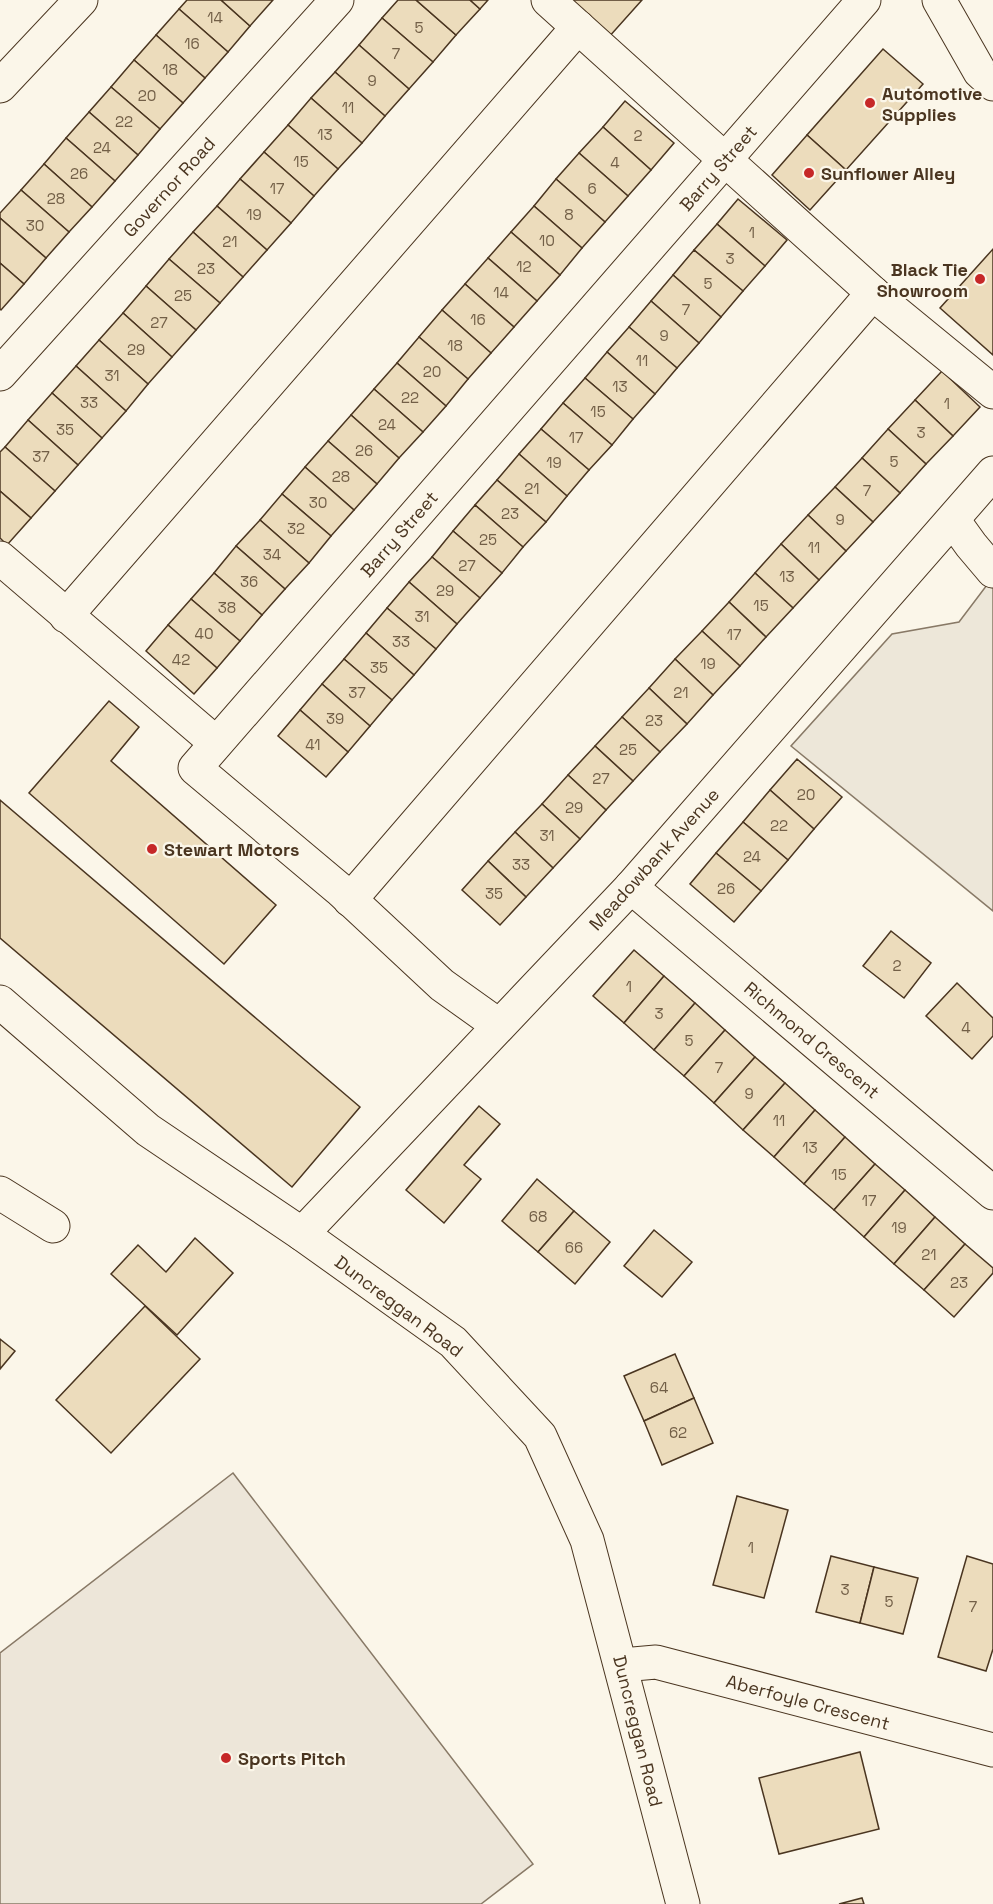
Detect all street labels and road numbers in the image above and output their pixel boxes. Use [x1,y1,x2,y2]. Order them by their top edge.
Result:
street label: Barry Street [674,120,762,216]
street label: Governor Road [118,132,220,242]
street label: Barry Street [355,486,443,582]
street label: Meadowbank Avenue [584,783,724,935]
street label: Richmond Crescent [739,977,885,1103]
street label: Duncreggan Road [330,1250,468,1362]
street label: Duncreggan Road [608,1653,668,1809]
street label: Aberfoyle Crescent [724,1669,892,1735]

